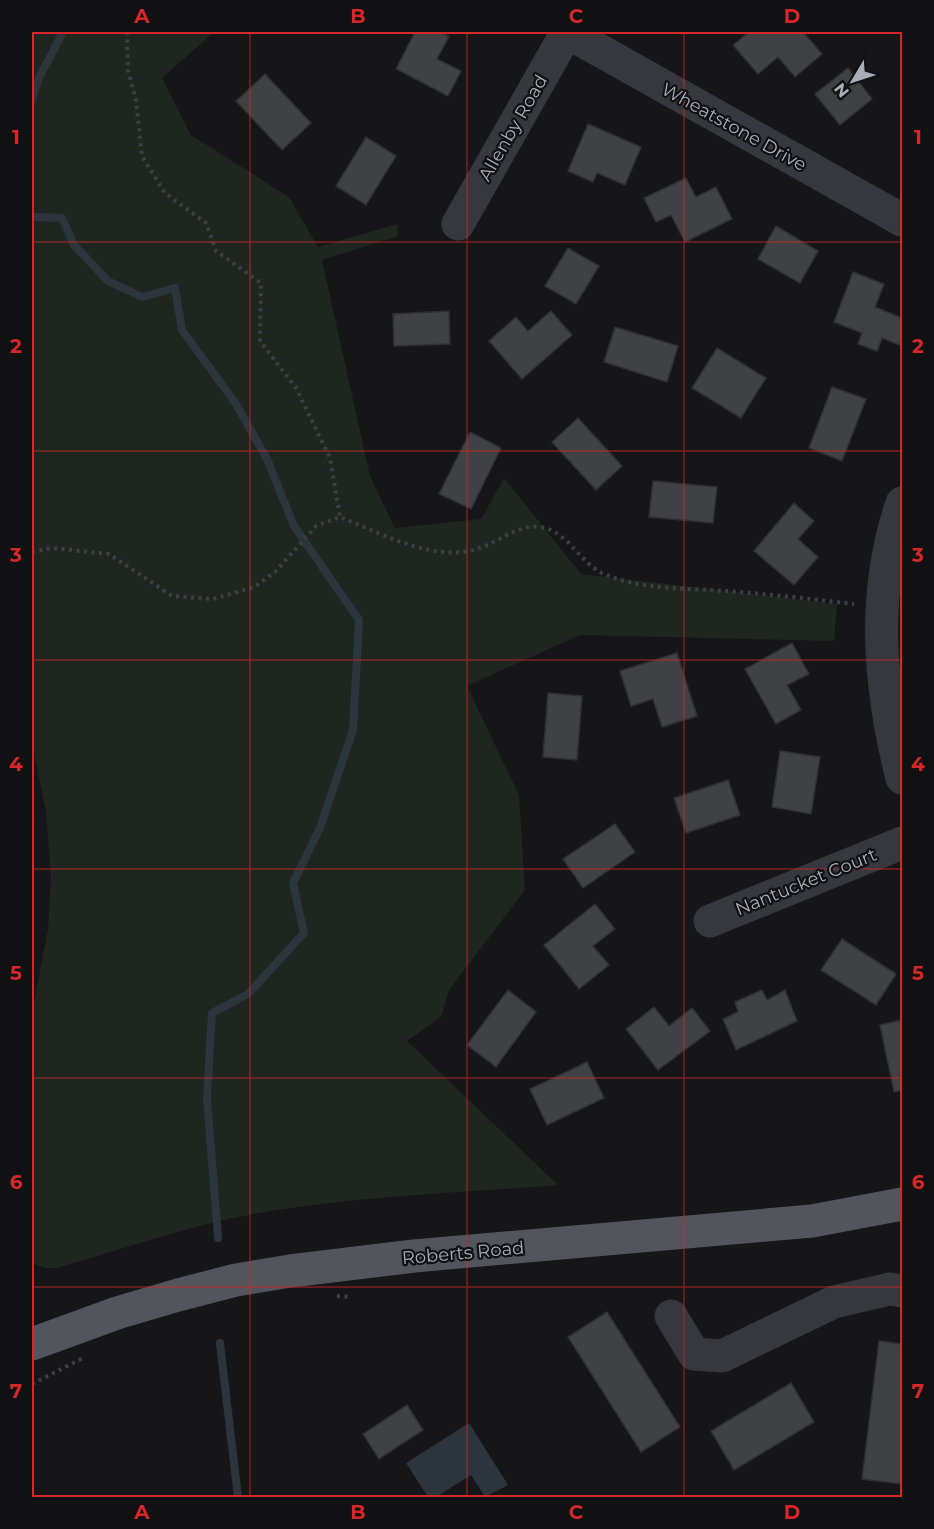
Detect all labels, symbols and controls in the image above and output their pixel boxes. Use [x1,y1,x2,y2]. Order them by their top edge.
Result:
text: A [133,4,150,28]
text: B [350,4,366,28]
text: C [569,4,584,28]
text: D [784,4,800,28]
north arrow [823,51,883,111]
street label: Allenby Road [474,71,552,185]
street label: Wheatstone Drive [658,78,810,176]
text: N [830,79,853,101]
text: 1 [12,125,20,149]
text: 1 [914,125,922,149]
text: 2 [10,334,22,358]
text: 2 [912,334,924,358]
text: 3 [9,543,22,567]
text: 3 [911,543,924,567]
text: 4 [9,752,23,776]
text: 4 [911,752,925,776]
street label: Nantucket Court [732,844,880,920]
text: 5 [10,961,22,985]
text: 5 [912,961,924,985]
text: 6 [10,1170,23,1194]
text: 6 [912,1170,925,1194]
street label: Roberts Road [401,1237,525,1269]
text: 7 [10,1379,22,1403]
text: 7 [912,1379,924,1403]
text: A [133,1500,150,1524]
text: B [350,1500,366,1524]
text: C [569,1500,584,1524]
text: D [784,1500,800,1524]

